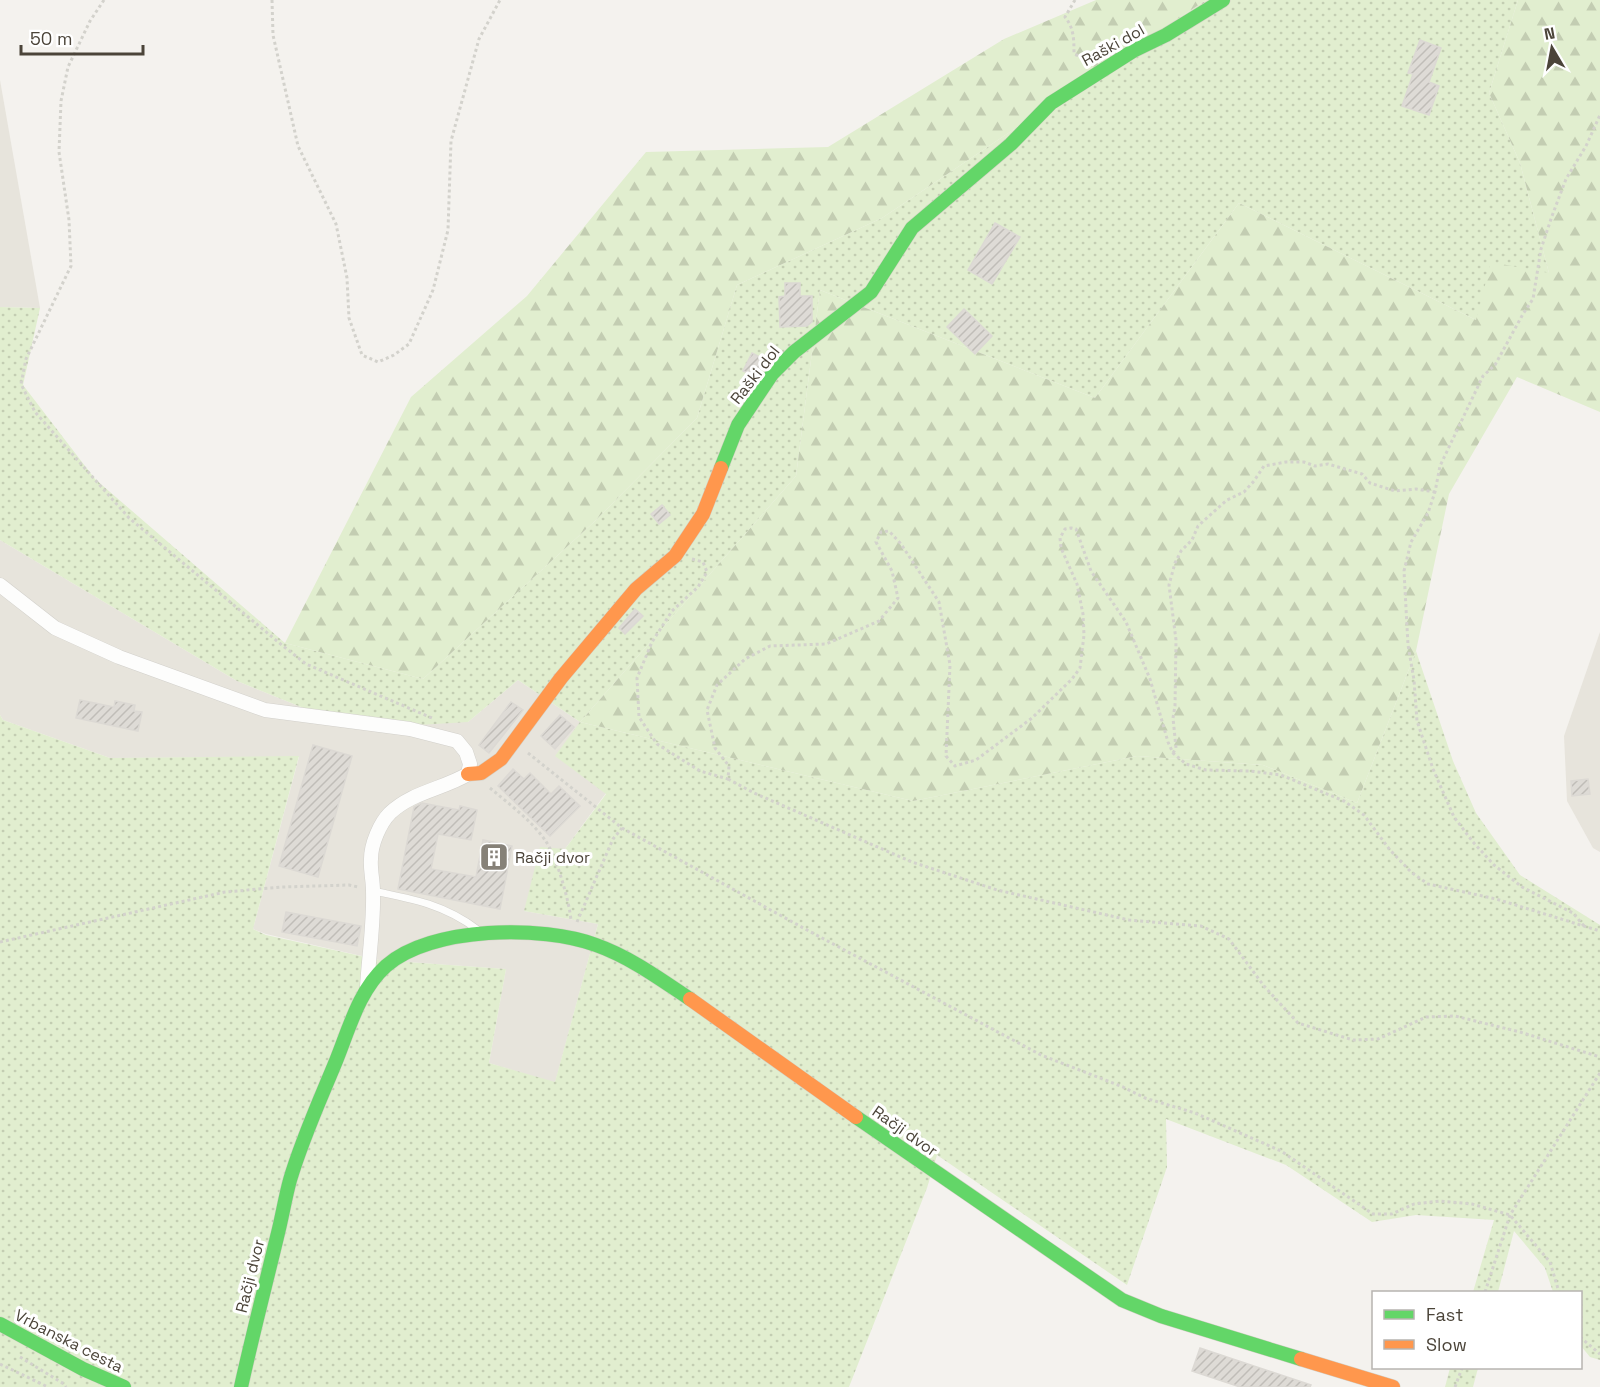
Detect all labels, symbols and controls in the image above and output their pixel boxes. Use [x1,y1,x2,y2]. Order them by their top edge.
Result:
scale bar [21,18,142,56]
north arrow [1522,18,1582,78]
street label: Raški dol [1078,19,1148,71]
text: N [1542,22,1557,45]
text: 50 m [30,27,72,50]
street label: Raški dol [726,342,784,408]
building icon: Račji dvor [478,841,510,873]
place label: Račji dvor [515,847,590,868]
street label: Račji dvor [868,1101,942,1161]
street label: Račji dvor [231,1237,269,1315]
legend [1372,1291,1582,1369]
text: Fast [1426,1303,1463,1326]
street label: Vrbanska cesta [11,1305,127,1377]
text: Slow [1426,1333,1467,1356]

